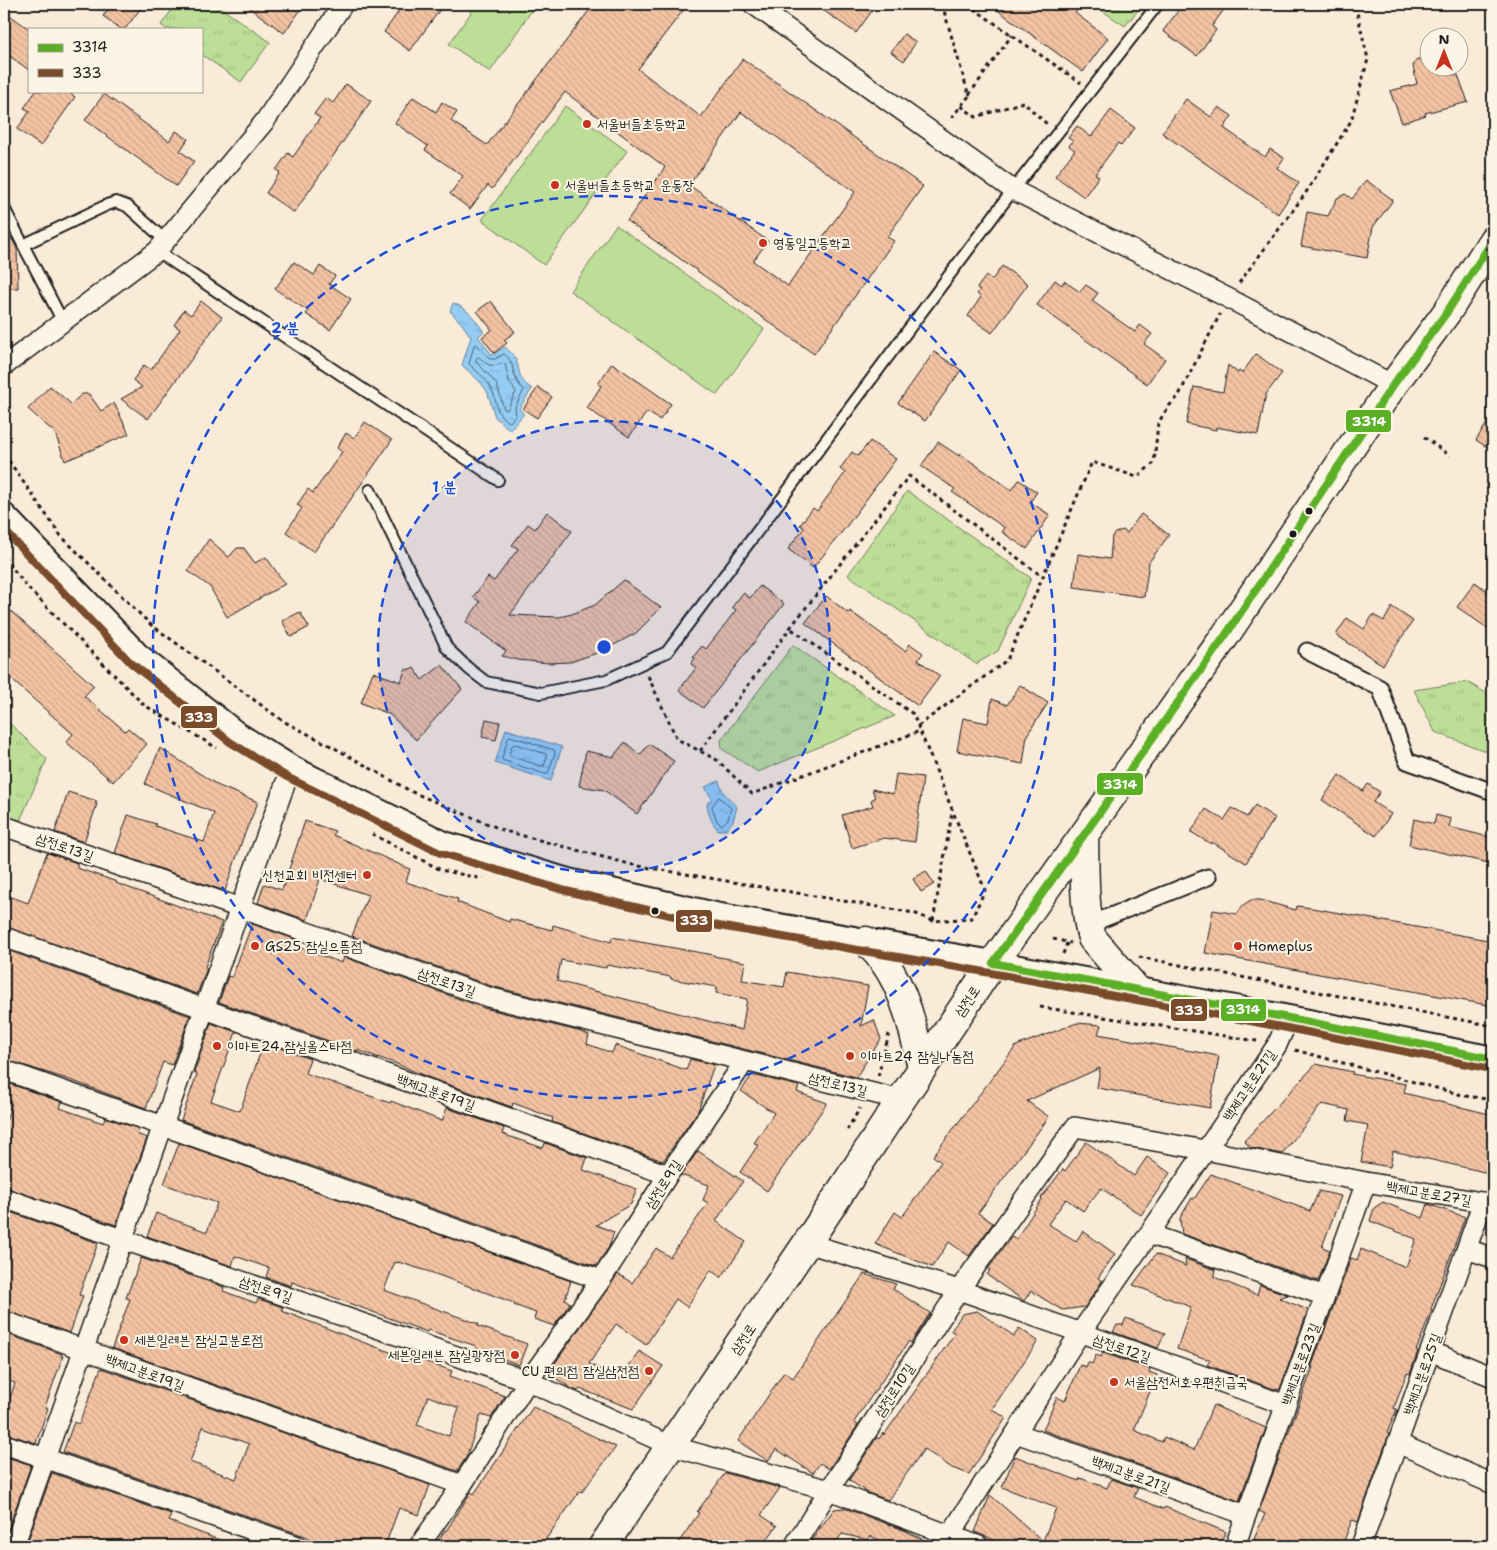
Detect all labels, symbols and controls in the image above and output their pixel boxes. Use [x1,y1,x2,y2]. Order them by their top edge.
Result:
legend [28,28,202,92]
north arrow [1420,28,1470,78]
text: N [1438,30,1450,48]
text: 3314 [72,37,107,57]
text: 333 [72,63,102,83]
place label: 서울버들초등학교 [597,115,687,133]
marker: 서울버들초등학교 [581,118,593,130]
place label: 서울버들초등학교 운동장 [565,176,694,194]
marker: 서울버들초등학교 운동장 [549,179,561,191]
place label: 영동일고등학교 [773,234,852,252]
marker: 영동일고등학교 [757,237,769,249]
text: 2 분 [271,318,299,338]
line badge: 3314 [1345,409,1392,433]
text: 3314 [1352,412,1386,430]
text: 1 분 [432,477,456,497]
unlabelled marker [1304,506,1314,516]
unlabelled marker [1288,529,1298,539]
centre of rings [595,638,613,656]
line badge: 333 [180,705,218,729]
text: 333 [185,708,214,726]
line badge: 3314 [1096,772,1144,796]
text: 3314 [1103,775,1137,793]
street label: 삼전로13길 [34,829,97,866]
place label: 신천교회 비전센터 [262,866,357,884]
marker: 신천교회 비전센터 [361,869,373,881]
unlabelled marker [650,906,660,916]
line badge: 333 [675,909,713,933]
text: 333 [680,911,709,929]
place label: GS25 잠실으뜸점 [265,937,362,955]
place label: Homeplus [1248,937,1313,955]
marker: GS25 잠실으뜸점 [249,940,261,952]
marker: Homeplus [1232,940,1244,952]
street label: 삼전로13길 [416,963,479,1001]
street label: 삼전로 [950,982,984,1020]
line badge: 333 [1170,998,1208,1022]
line badge: 3314 [1220,998,1267,1022]
text: 3314 [1226,1000,1260,1018]
text: 333 [1175,1001,1204,1019]
place label: 이마트24 잠실올스타점 [227,1037,352,1055]
marker: 이마트24 잠실올스타점 [211,1040,223,1052]
street label: 백제고분로21길 [1218,1045,1280,1124]
place label: 이마트24 잠실나눔점 [860,1047,974,1065]
marker: 이마트24 잠실나눔점 [844,1050,856,1062]
street label: 삼전로13길 [807,1068,870,1100]
street label: 백제고분로19길 [394,1069,479,1115]
street label: 삼전로9길 [641,1155,686,1212]
street label: 백제고분로27길 [1385,1177,1474,1209]
street label: 삼전로9길 [237,1272,296,1307]
street label: 삼전로 [726,1320,760,1358]
street label: 백제고분로23길 [1277,1320,1323,1408]
street label: 삼전로12길 [1091,1330,1154,1367]
street label: 백제고분로25길 [1399,1330,1445,1417]
place label: 세븐일레븐 잠실고분로점 [134,1331,263,1349]
marker: 세븐일레븐 잠실고분로점 [118,1334,130,1346]
place label: 세븐일레븐 잠실광장점 [388,1346,505,1364]
street label: 백제고분로19길 [103,1349,188,1395]
marker: 세븐일레븐 잠실광장점 [509,1349,521,1361]
street label: 삼전로10길 [870,1359,918,1420]
place label: CU 편의점 잠실삼전점 [521,1362,639,1380]
marker: CU 편의점 잠실삼전점 [643,1365,655,1377]
place label: 서울삼전서호우편취급국 [1124,1373,1248,1391]
marker: 서울삼전서호우편취급국 [1108,1376,1120,1388]
street label: 백제고분로21길 [1089,1451,1174,1497]

